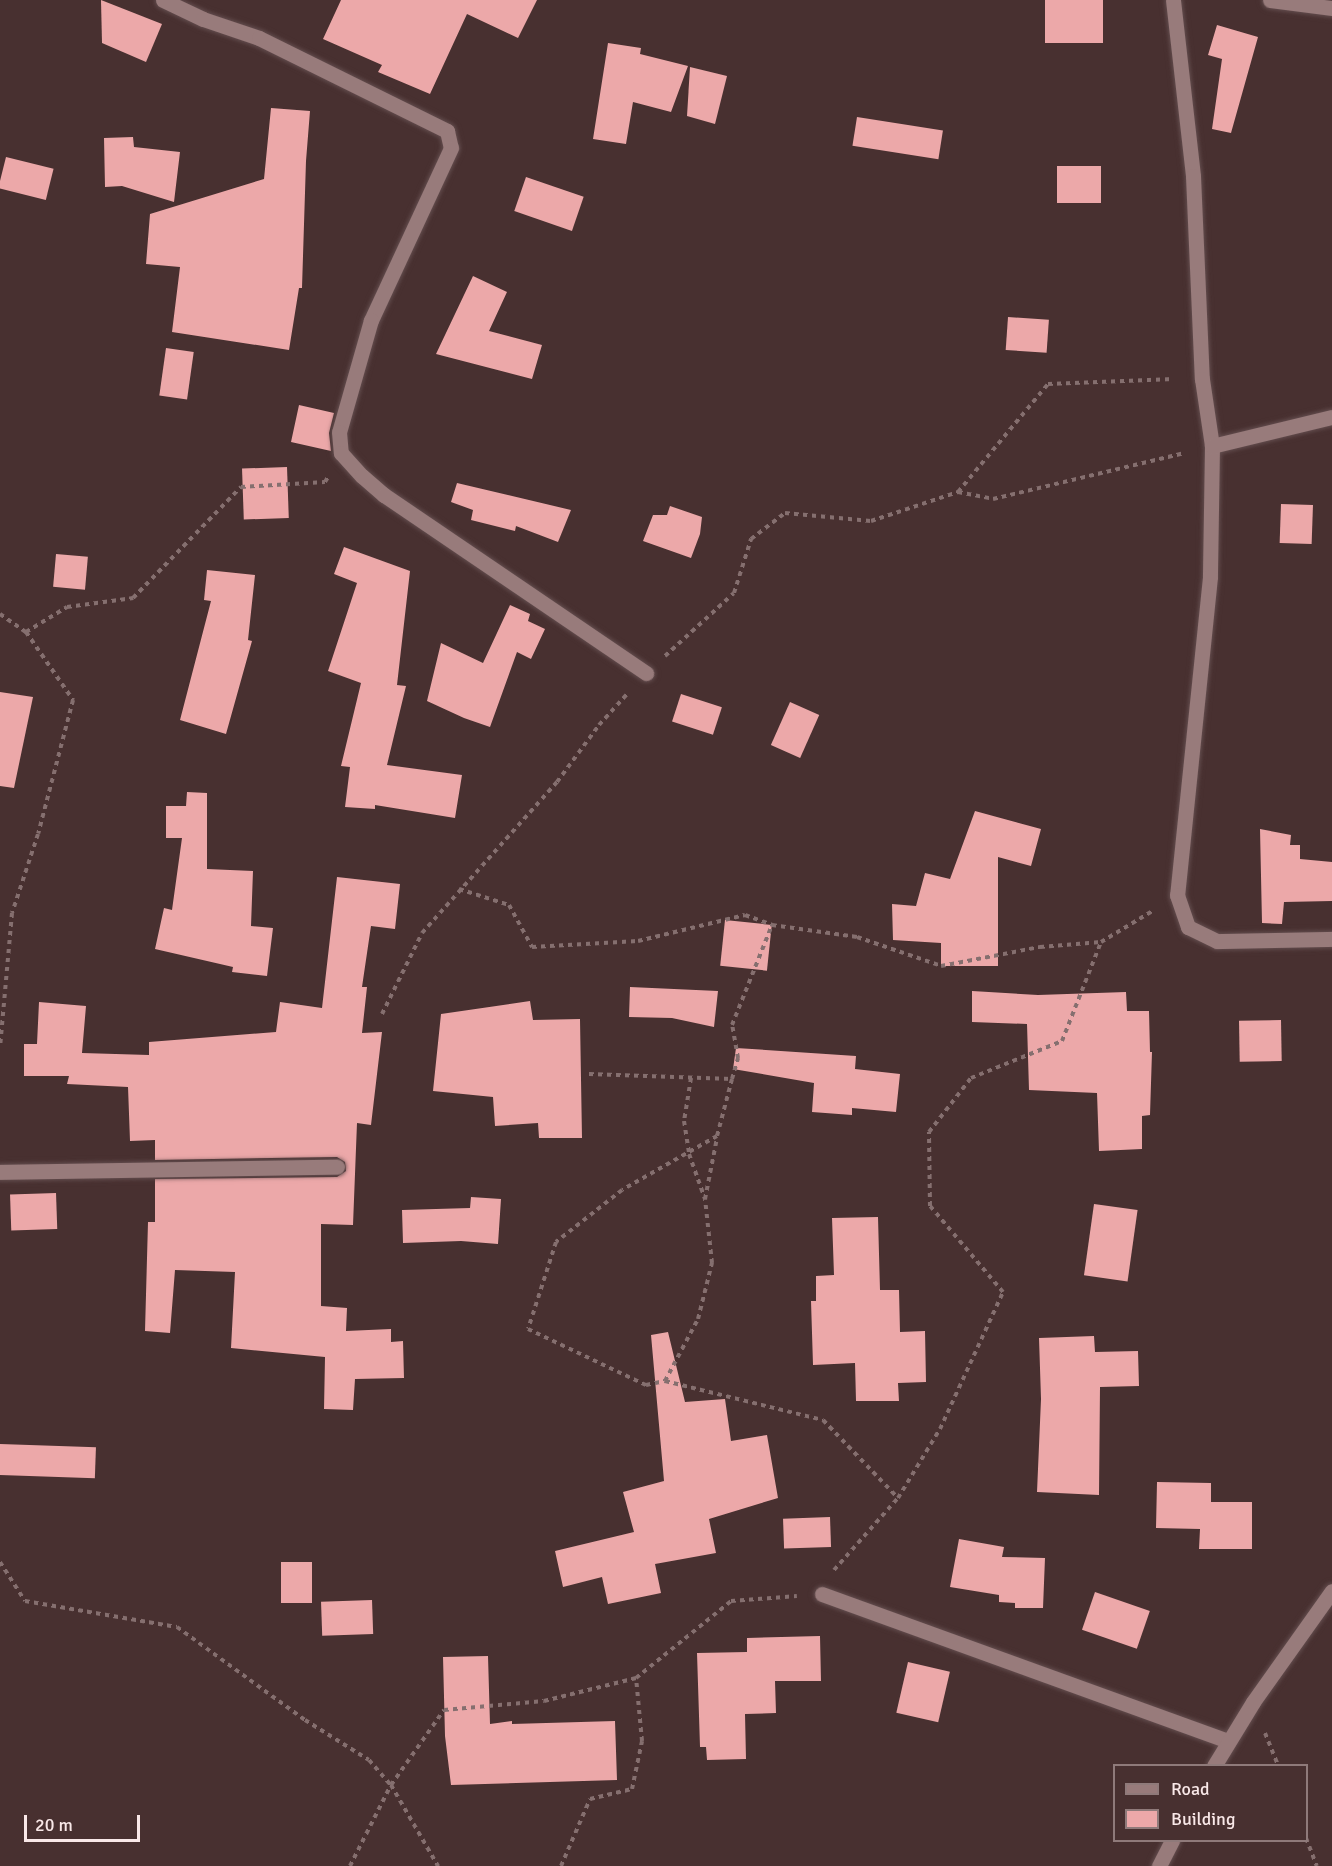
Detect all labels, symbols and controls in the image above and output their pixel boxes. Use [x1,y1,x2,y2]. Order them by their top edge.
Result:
legend [1113,1764,1308,1842]
text: Road [1171,1778,1210,1800]
scale bar [27,1803,142,1841]
text: Building [1171,1808,1235,1830]
text: 20 m [35,1814,73,1836]

